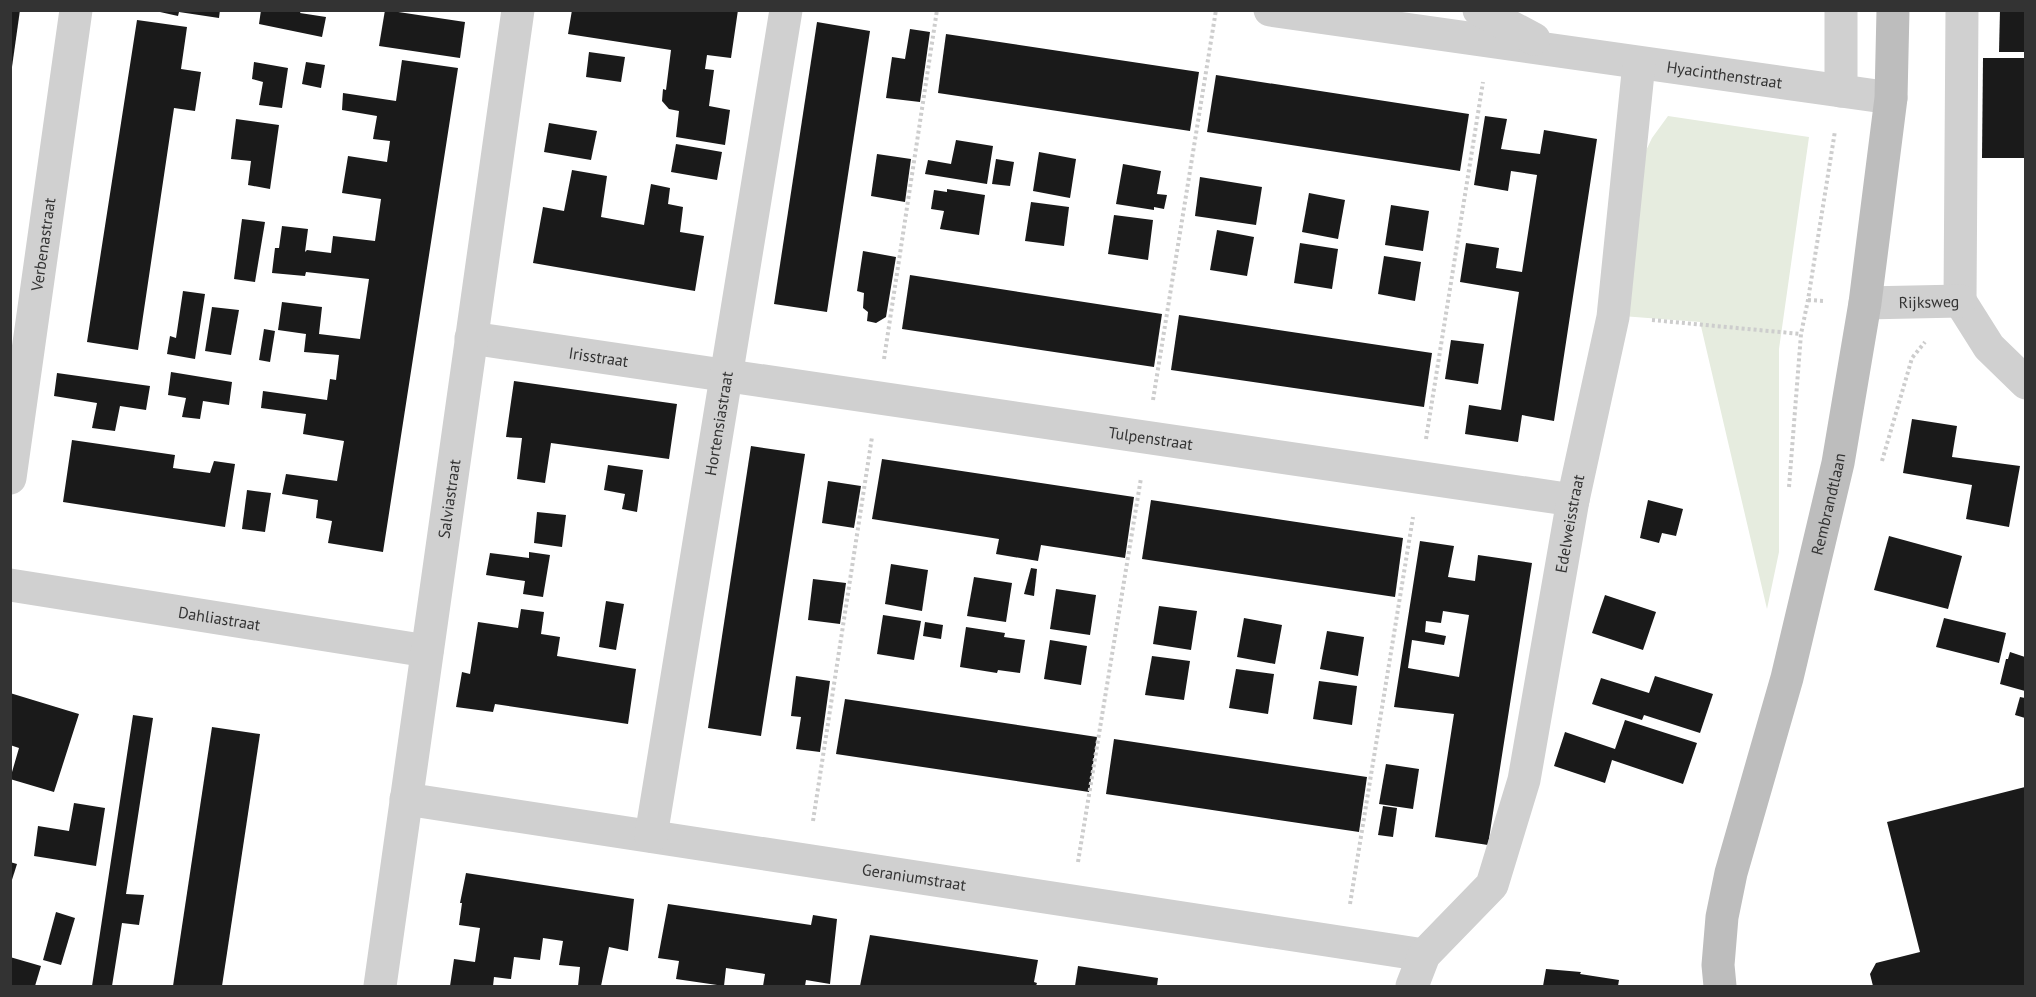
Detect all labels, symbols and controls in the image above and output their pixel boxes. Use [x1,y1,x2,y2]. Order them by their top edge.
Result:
street label: Hyacinthenstraat [1665,56,1784,93]
street label: Verbenastraat [26,196,60,293]
street label: Rijksweg [1898,291,1960,312]
street label: Irisstraat [567,342,630,371]
street label: Hortensiastraat [700,369,737,477]
street label: Tulpenstraat [1107,422,1195,454]
street label: Rembrandtlaan [1807,451,1850,557]
street label: Salviastraat [433,457,464,540]
street label: Edelweisstraat [1550,472,1588,574]
street label: Dahliastraat [177,602,263,635]
street label: Geraniumstraat [861,859,968,895]

